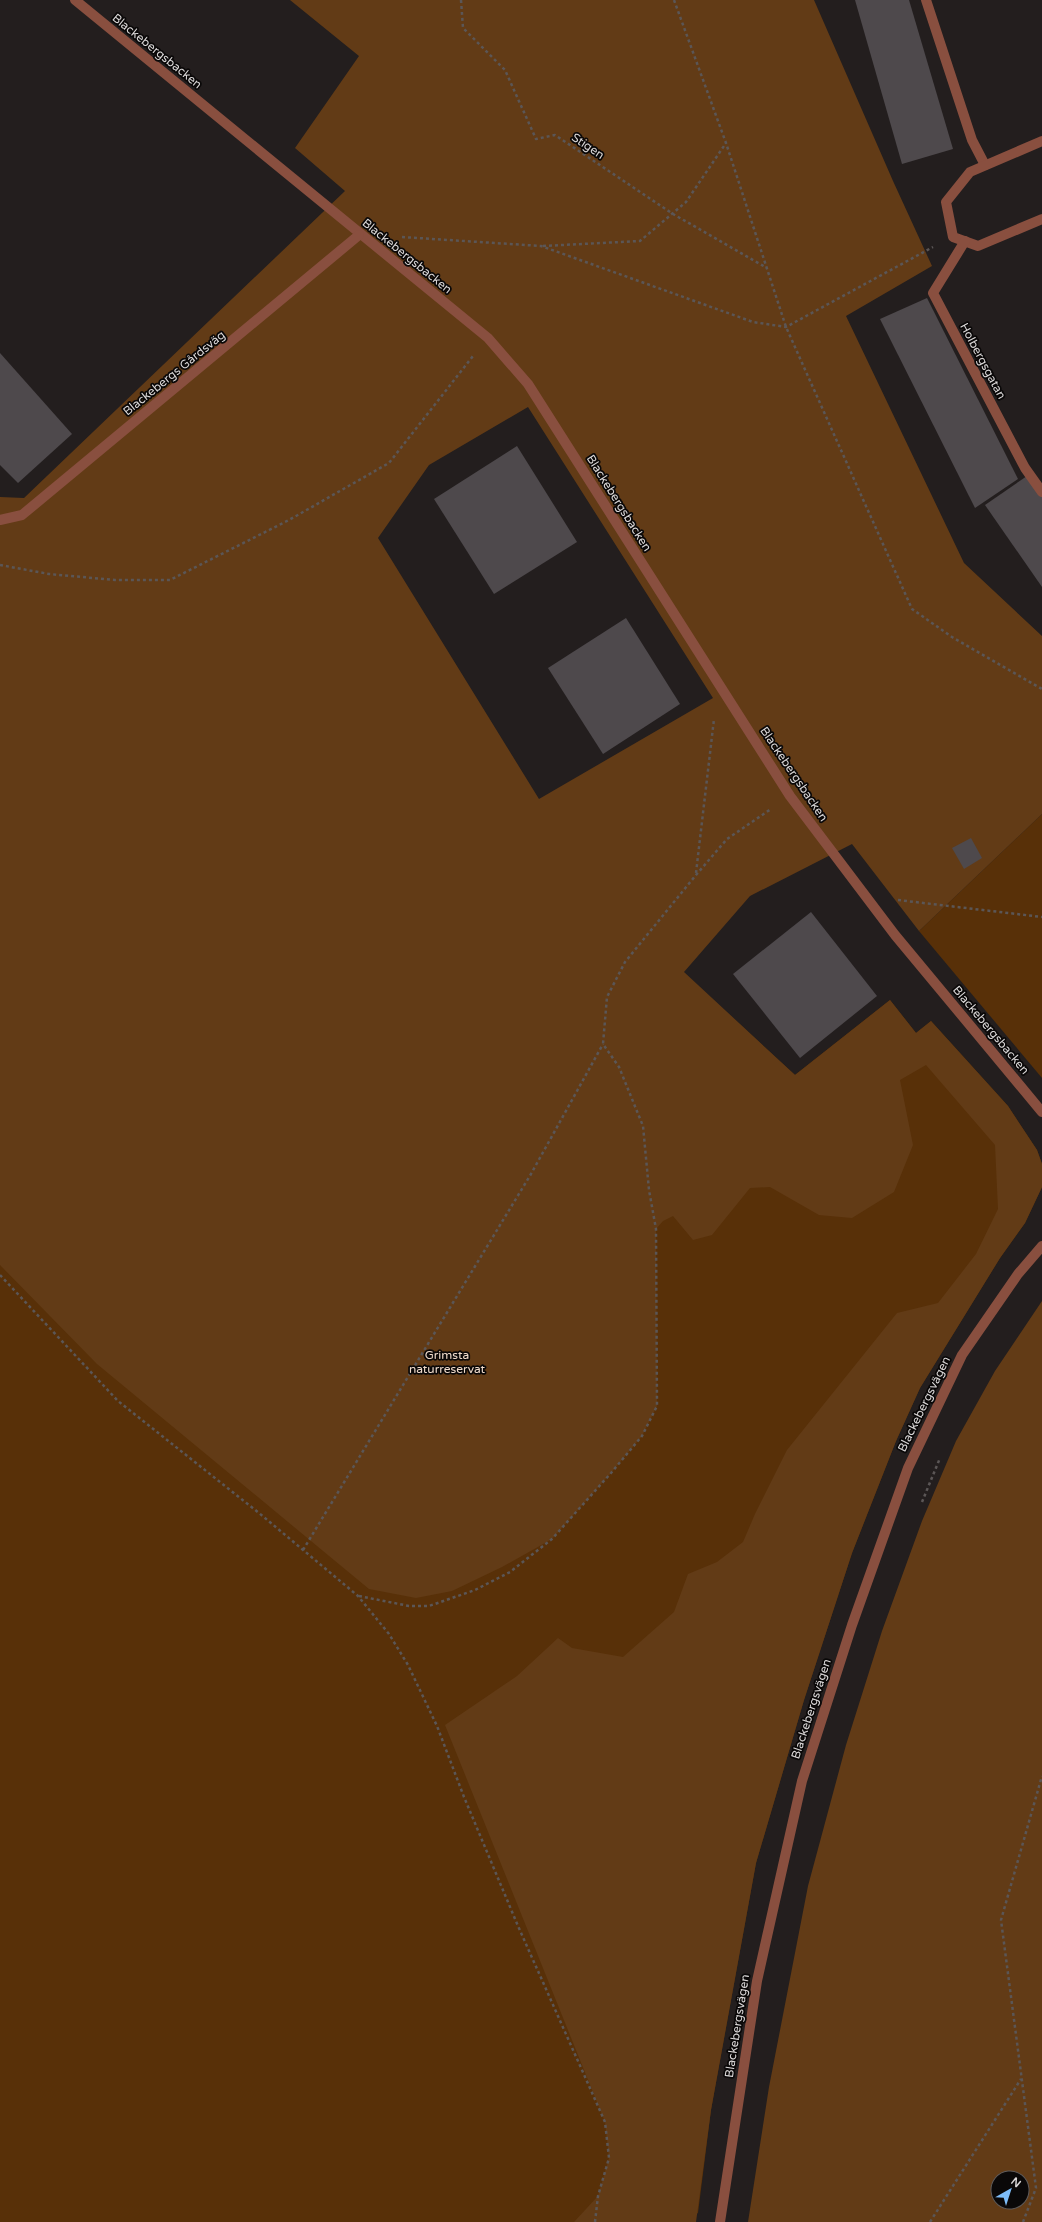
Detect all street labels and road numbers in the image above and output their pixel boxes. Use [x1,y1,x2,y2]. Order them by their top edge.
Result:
street label: Blackebergsbacken [109,11,205,91]
street label: Stigen [569,130,607,162]
street label: Blackebergsbacken [359,216,455,296]
street label: Holbergsgatan [957,321,1009,401]
street label: Blackebergs Gårdsväg [120,328,228,418]
street label: Blackebergsbacken [584,452,654,554]
street label: Blackebergsbacken [757,724,831,824]
street label: Blackebergsbacken [950,983,1032,1077]
street label: Blackebergsvägen [895,1354,953,1454]
street label: Blackebergsvägen [788,1657,834,1761]
street label: Blackebergsvägen [722,1973,752,2079]

